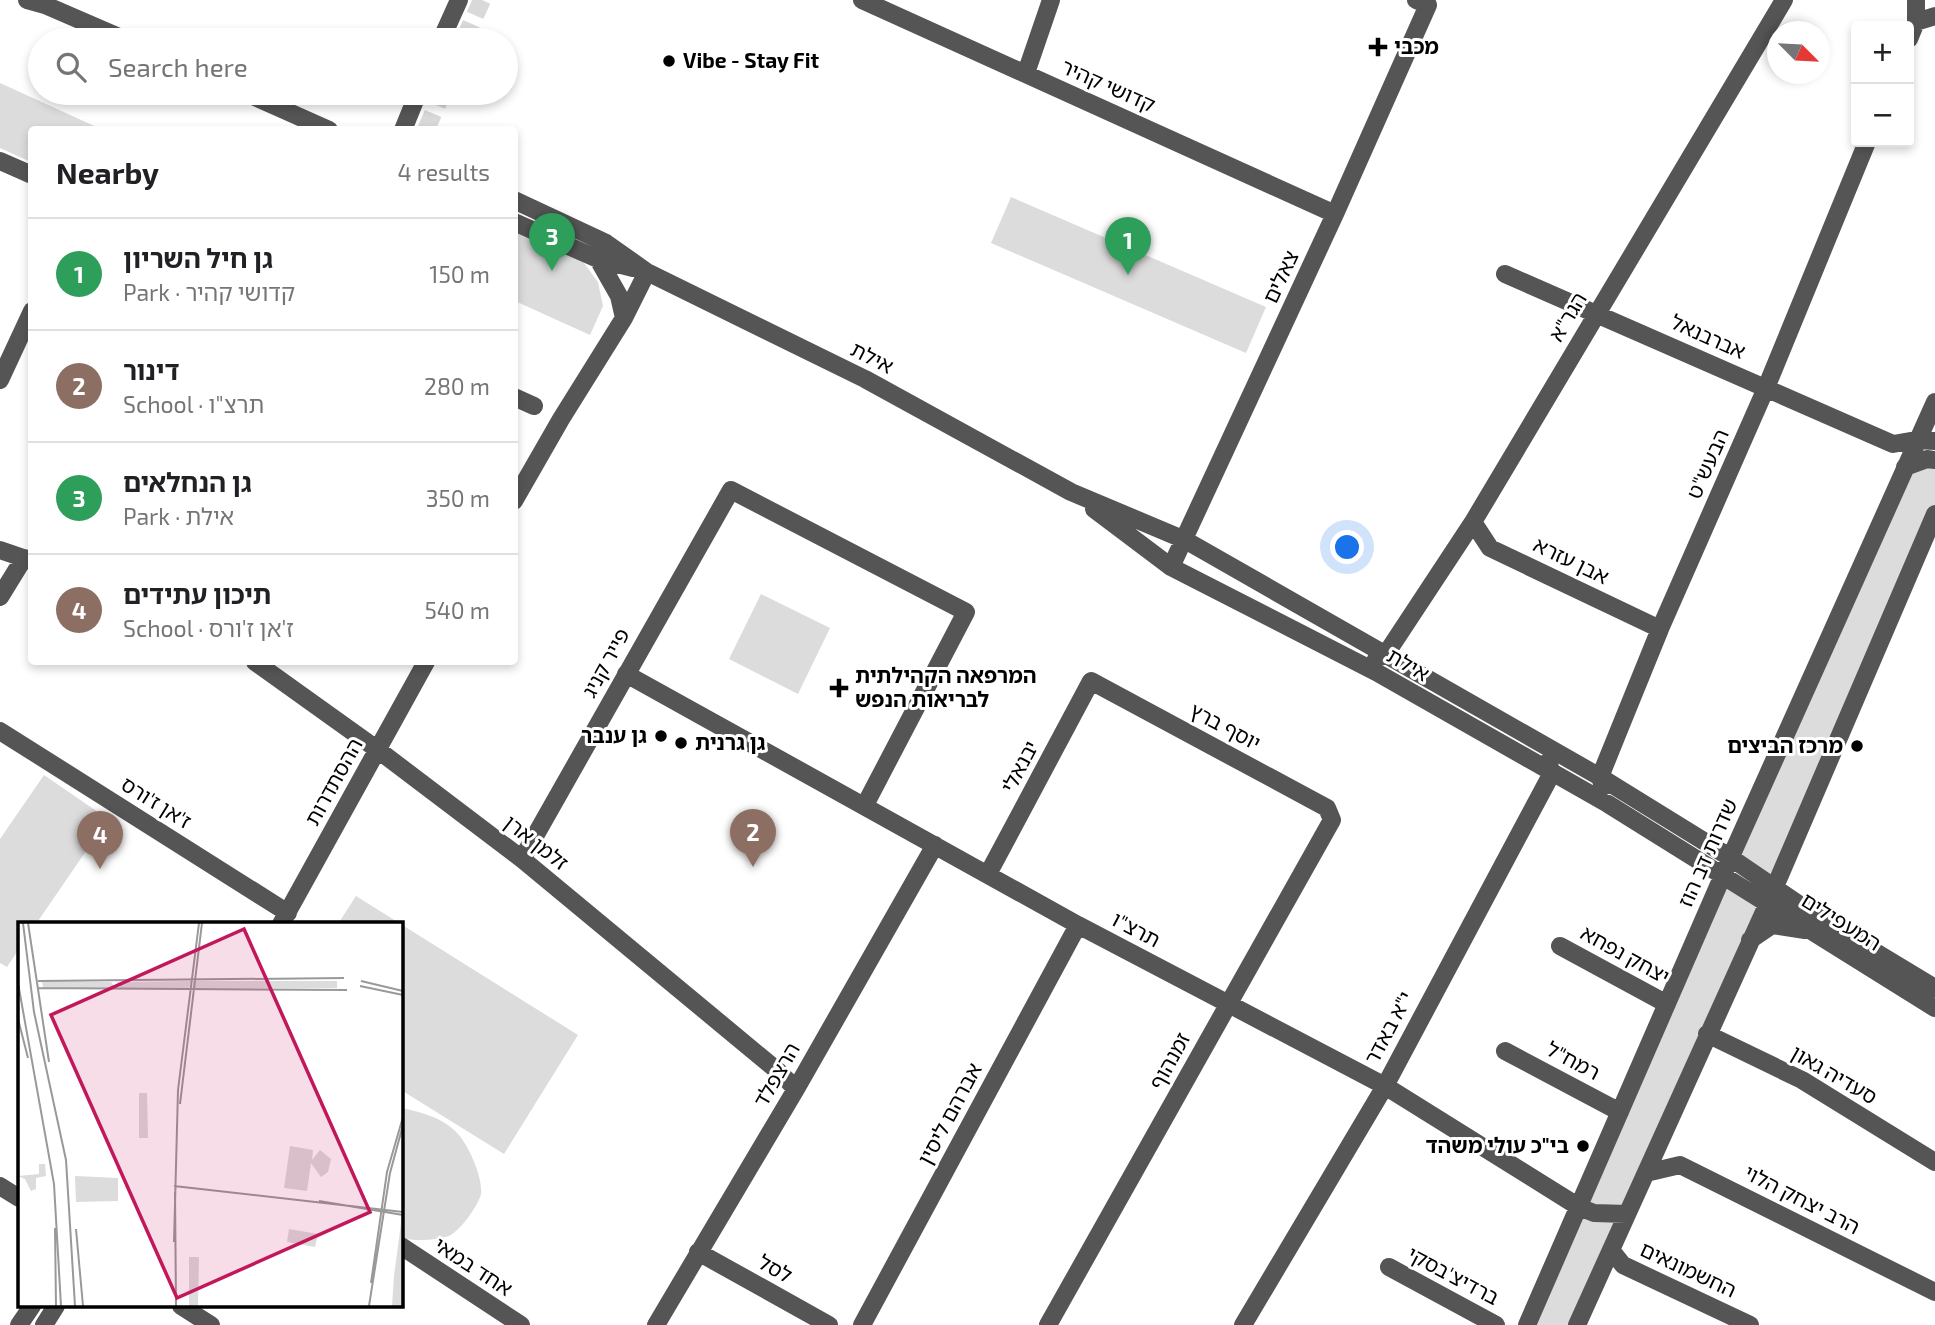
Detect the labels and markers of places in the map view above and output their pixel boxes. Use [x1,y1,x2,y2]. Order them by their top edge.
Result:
place label: מכבי [1394,33,1439,58]
marker: מכבי [1368,37,1388,57]
place label: Vibe - Stay Fit [683,47,820,73]
marker: Vibe - Stay Fit [661,53,677,69]
pin: 3 [529,213,575,271]
pin: 1 [1105,217,1151,275]
place label: המרפאה הקהילתית לבריאות הנפש [855,662,1037,711]
marker: המרפאה הקהילתית לבריאות הנפש [829,678,849,698]
place label: גן ענבר [581,722,647,747]
marker: גן ענבר [653,728,669,744]
place label: גן גרנית [695,729,766,754]
place label: מרכז הביצים [1727,732,1843,757]
marker: גן גרנית [673,735,689,751]
marker: מרכז הביצים [1849,738,1865,754]
pin: 2 [730,809,776,867]
pin: 4 [77,811,123,869]
place label: בי"כ עולי משהד [1426,1132,1569,1157]
marker: בי"כ עולי משהד [1575,1138,1591,1154]

